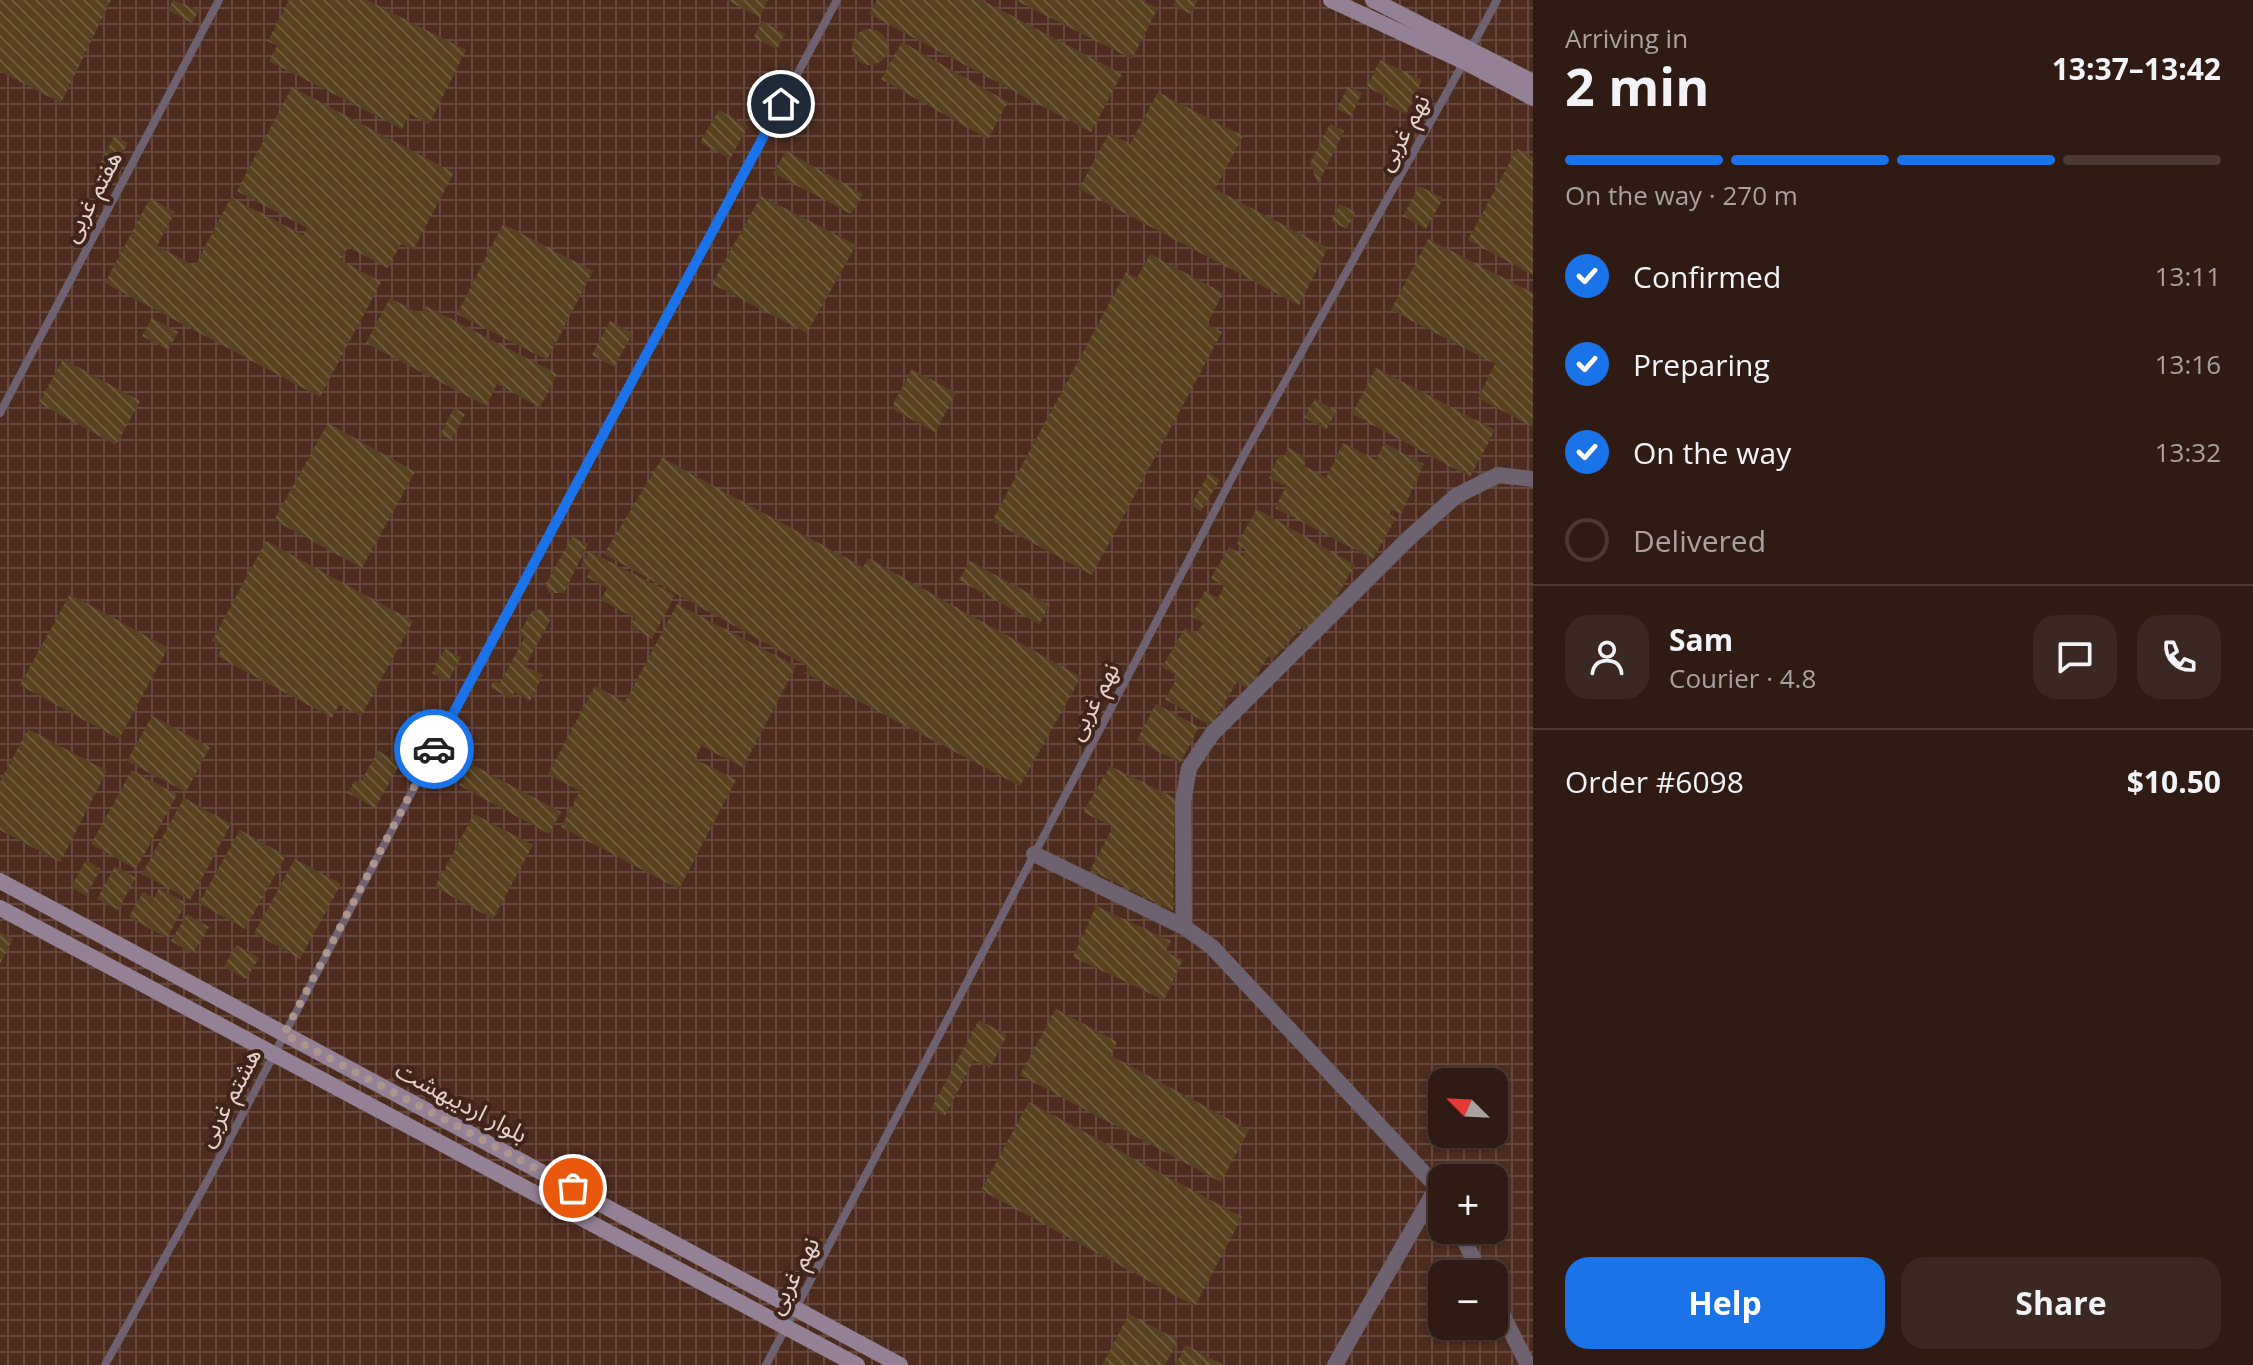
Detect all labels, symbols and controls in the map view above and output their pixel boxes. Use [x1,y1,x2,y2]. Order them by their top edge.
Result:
text: Arriving in [1565,20,1688,56]
text: 13:37–13:42 [2052,48,2221,89]
text: 2 min [1565,50,1709,121]
pin [747,70,815,138]
icon: home [759,82,803,126]
street label: نهم غربی [1367,88,1438,177]
street label: هفتم غربی [53,144,131,249]
text: On the way · 270 m [1565,177,1798,213]
icon: check [1565,254,1609,298]
text: Confirmed [1633,256,1781,297]
text: 13:11 [2155,258,2221,294]
icon: check [1565,342,1609,386]
text: Preparing [1633,344,1770,385]
text: 13:16 [2155,346,2221,382]
icon: check [1565,430,1609,474]
text: On the way [1633,432,1791,473]
text: 13:32 [2155,434,2221,470]
text: Delivered [1633,520,1766,561]
button: person [1565,615,1649,699]
button: chat [2033,615,2117,699]
button: phone [2137,615,2221,699]
text: Sam [1669,619,1733,660]
street label: نهم غربی [1058,656,1128,746]
text: Courier · 4.8 [1669,660,1816,696]
courier [394,709,474,789]
icon: car [412,727,456,771]
text: Order #6098 [1565,761,1744,802]
text: $10.50 [2127,761,2221,802]
street label: هشتم غربی [188,1042,270,1153]
street label: بلوار اردیبهشت [390,1052,534,1150]
north arrow [1428,1068,1508,1148]
map controls [1428,1068,1508,1340]
pin [539,1154,607,1222]
button: + [1428,1164,1508,1244]
icon: bag [551,1166,595,1210]
street label: نهم غربی [758,1230,828,1320]
button: Help [1565,1257,1885,1349]
button: Share [1901,1257,2221,1349]
button: − [1428,1260,1508,1340]

